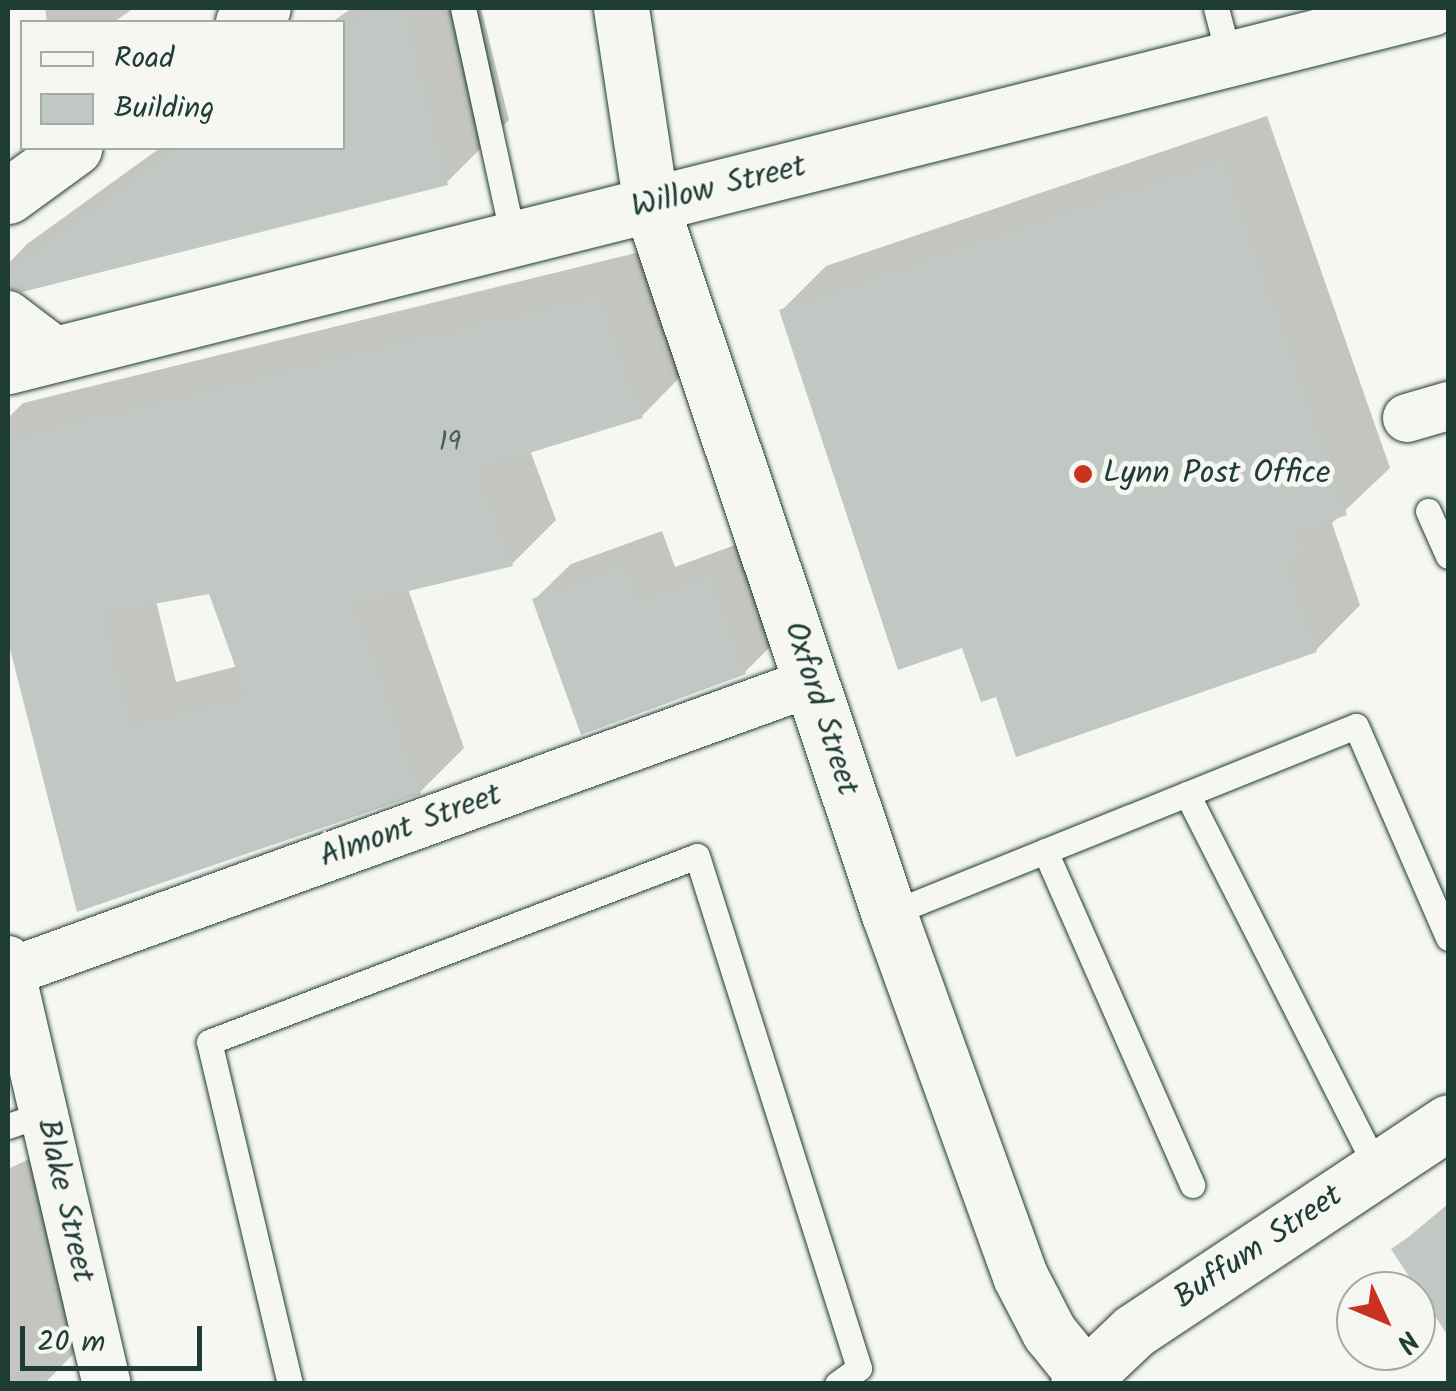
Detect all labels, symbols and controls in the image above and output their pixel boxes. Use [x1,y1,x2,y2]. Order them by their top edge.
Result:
legend [20,20,345,150]
text: Road [114,35,174,83]
text: Building [114,85,214,133]
street label: Willow Street [628,148,810,228]
house number: 19 [439,426,461,460]
place label: Lynn Post Office [1103,455,1330,493]
marker: Lynn Post Office [1072,463,1094,485]
street label: Oxford Street [774,617,866,801]
street label: Almont Street [315,776,507,878]
street label: Blake Street [27,1116,101,1286]
street label: Buffum Street [1168,1178,1350,1318]
north arrow [1336,1271,1436,1371]
scale bar [25,1306,208,1368]
text: 20 m [37,1319,105,1367]
text: N [1384,1319,1429,1363]

